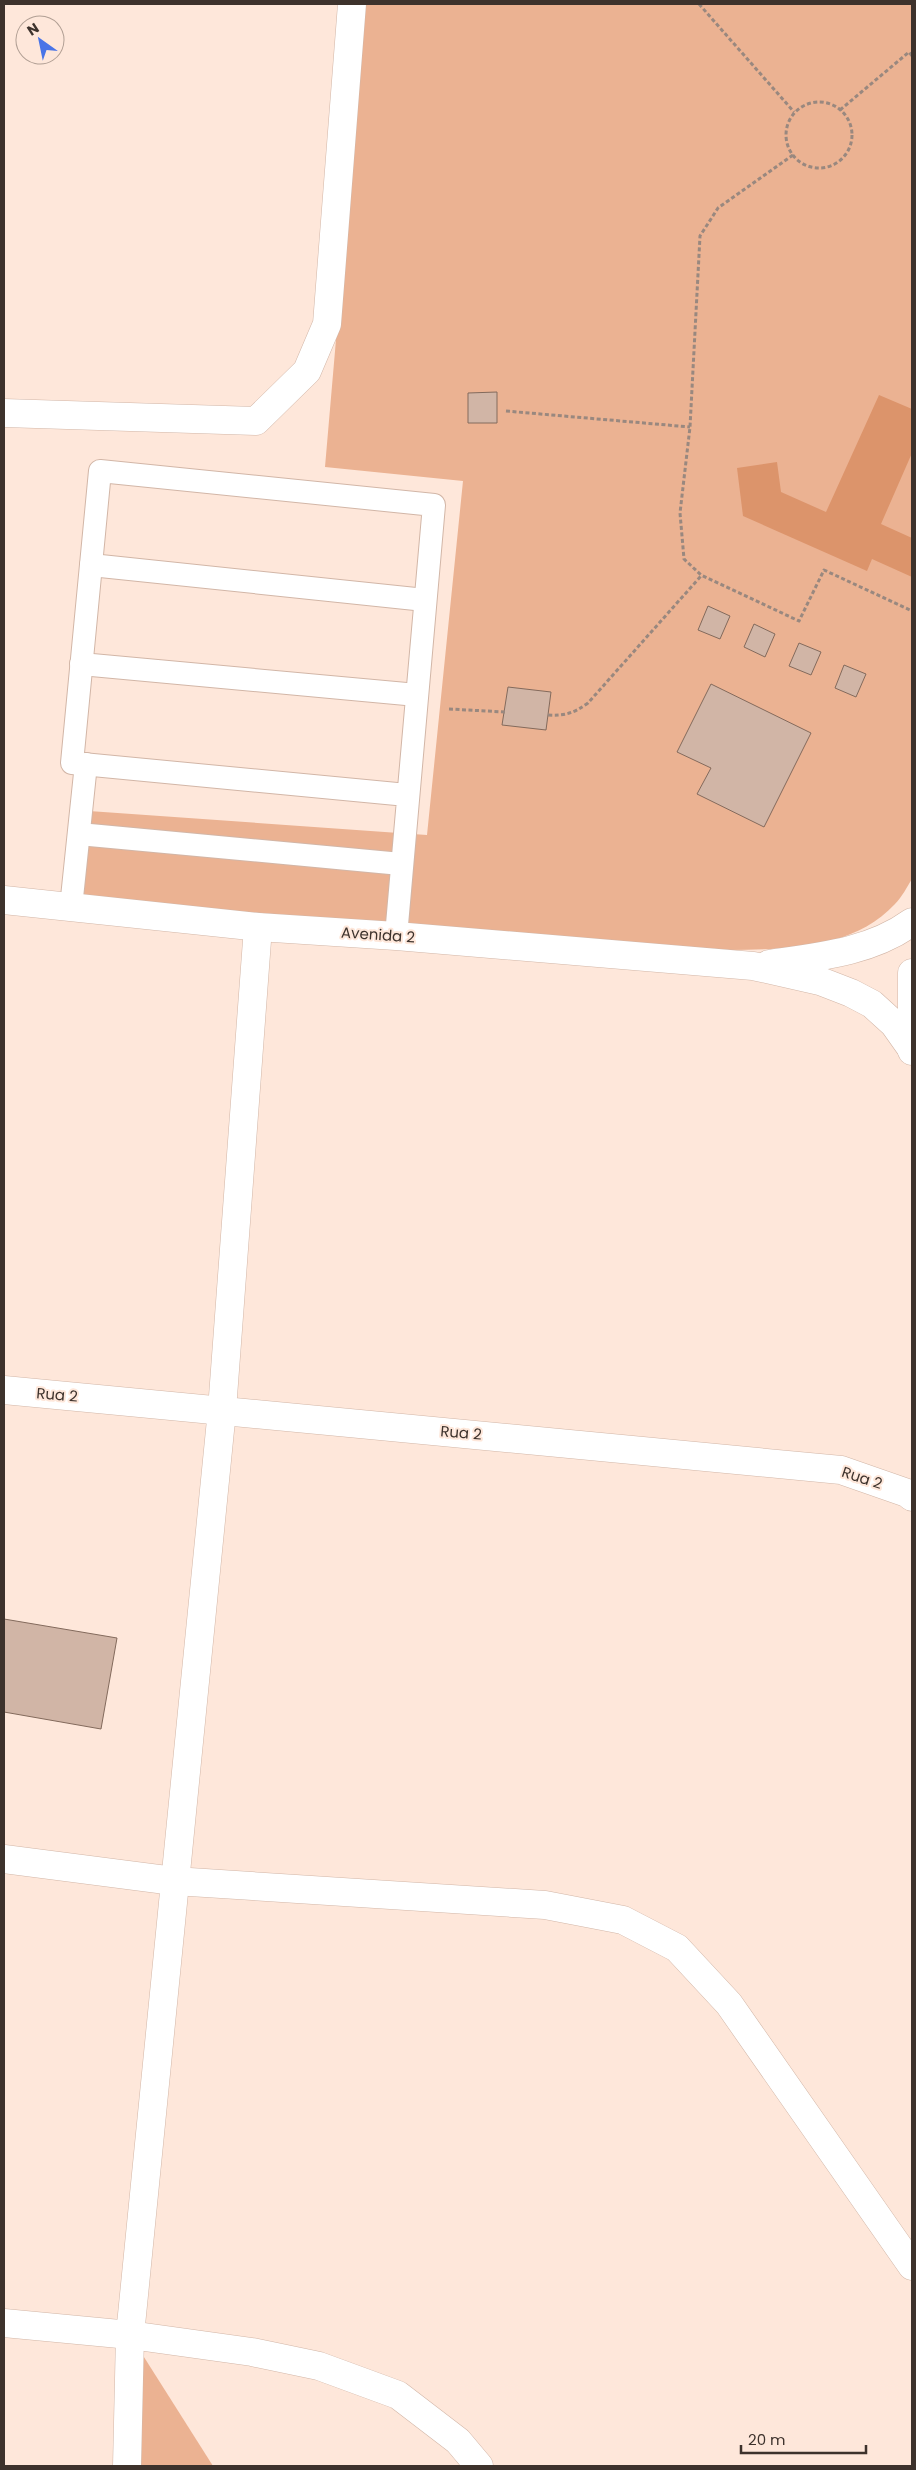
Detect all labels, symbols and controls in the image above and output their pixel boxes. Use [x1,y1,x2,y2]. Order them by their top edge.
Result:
north arrow [15,15,65,65]
text: N [23,18,43,40]
street label: Avenida 2 [340,921,416,948]
street label: Rua 2 [35,1382,79,1407]
street label: Rua 2 [439,1420,483,1445]
street label: Rua 2 [839,1461,885,1494]
scale bar [741,2422,866,2454]
text: 20 m [748,2429,786,2450]

